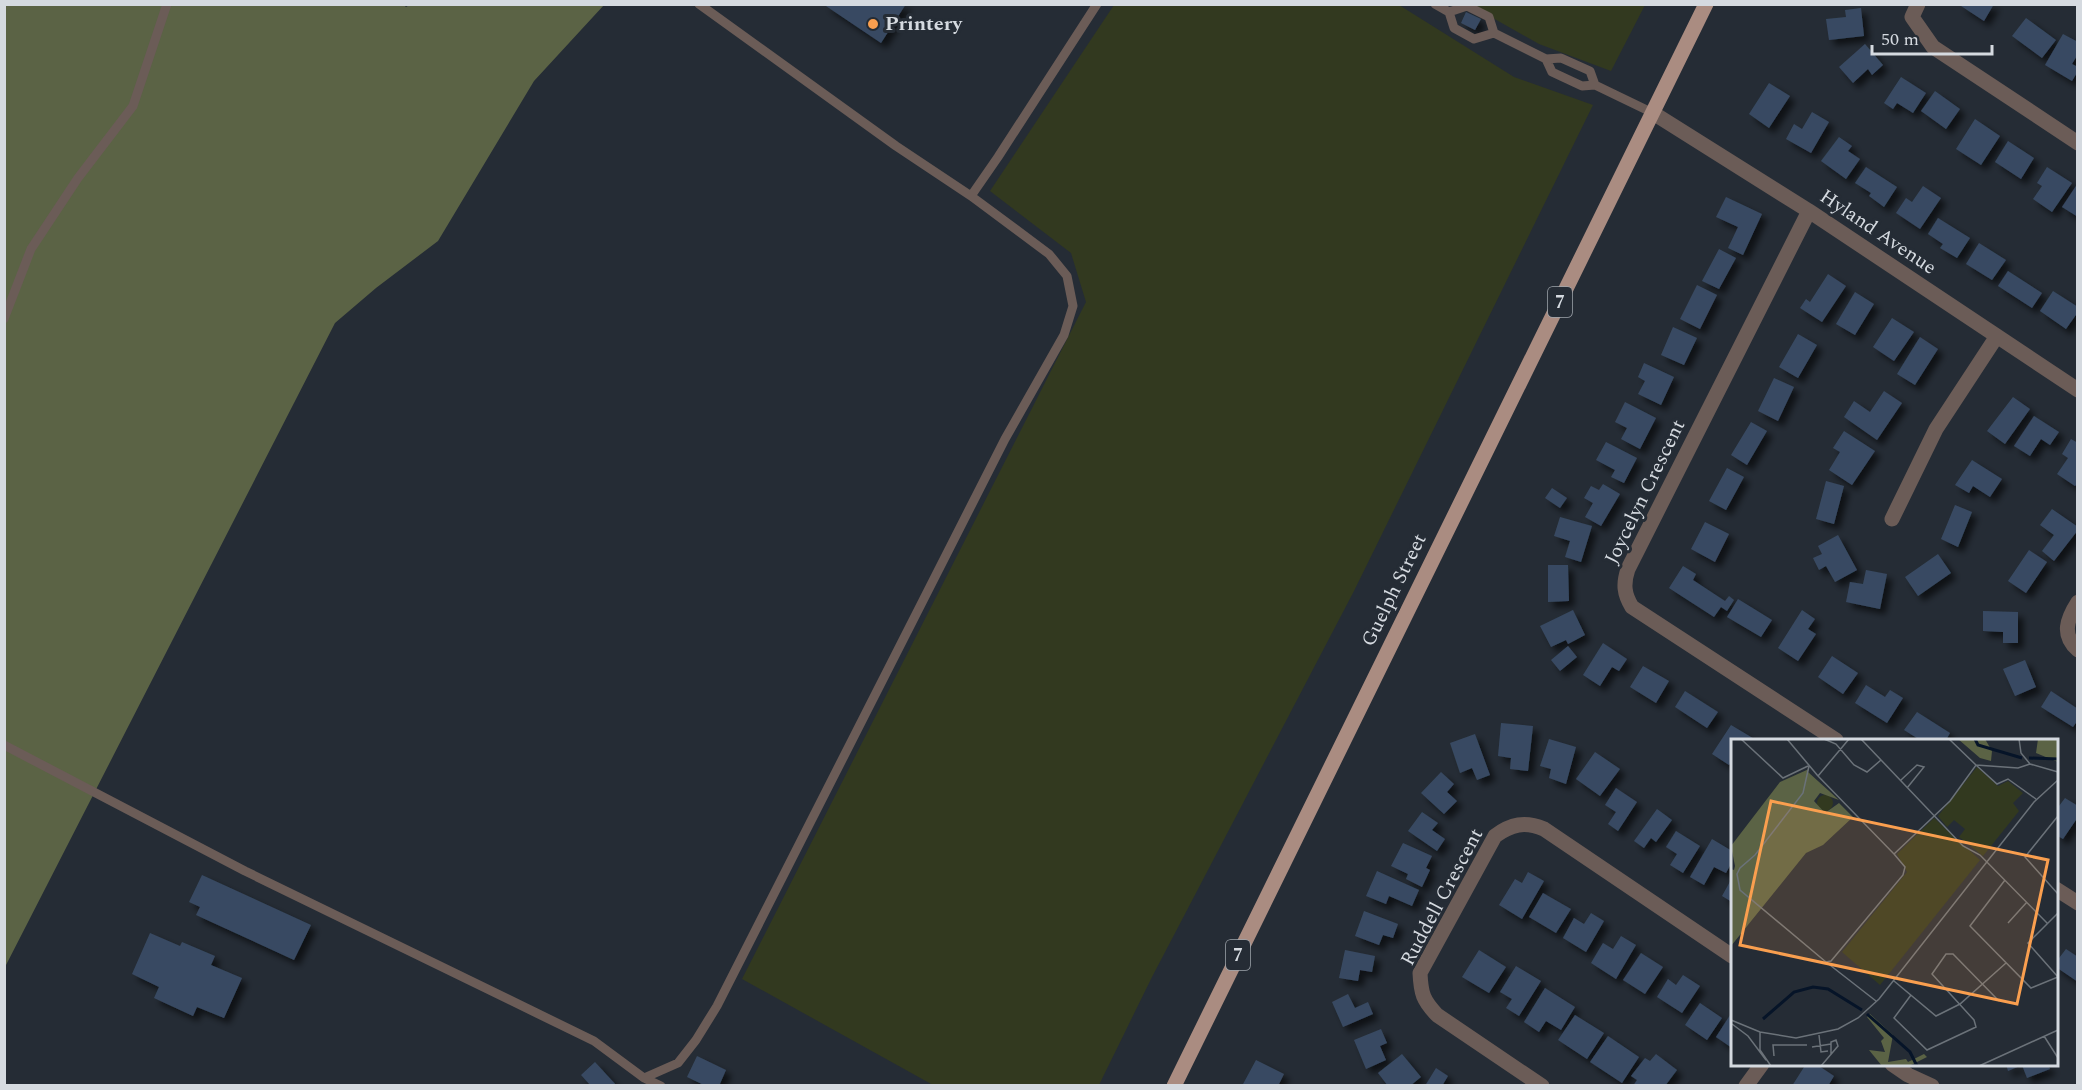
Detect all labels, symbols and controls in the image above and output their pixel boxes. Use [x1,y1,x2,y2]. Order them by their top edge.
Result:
place label: Printery [885,9,963,39]
marker: Printery [866,17,880,31]
scale bar [1872,18,1992,56]
text: 50 m [1881,26,1919,53]
street label: Hyland Avenue [1814,182,1942,282]
road number: 7 [1548,287,1572,317]
street label: Joycelyn Crescent [1597,414,1693,570]
street label: Guelph Street [1354,528,1434,652]
inset map [1731,739,2058,1066]
street label: Ruddell Crescent [1393,823,1491,971]
road number: 7 [1226,940,1250,970]

